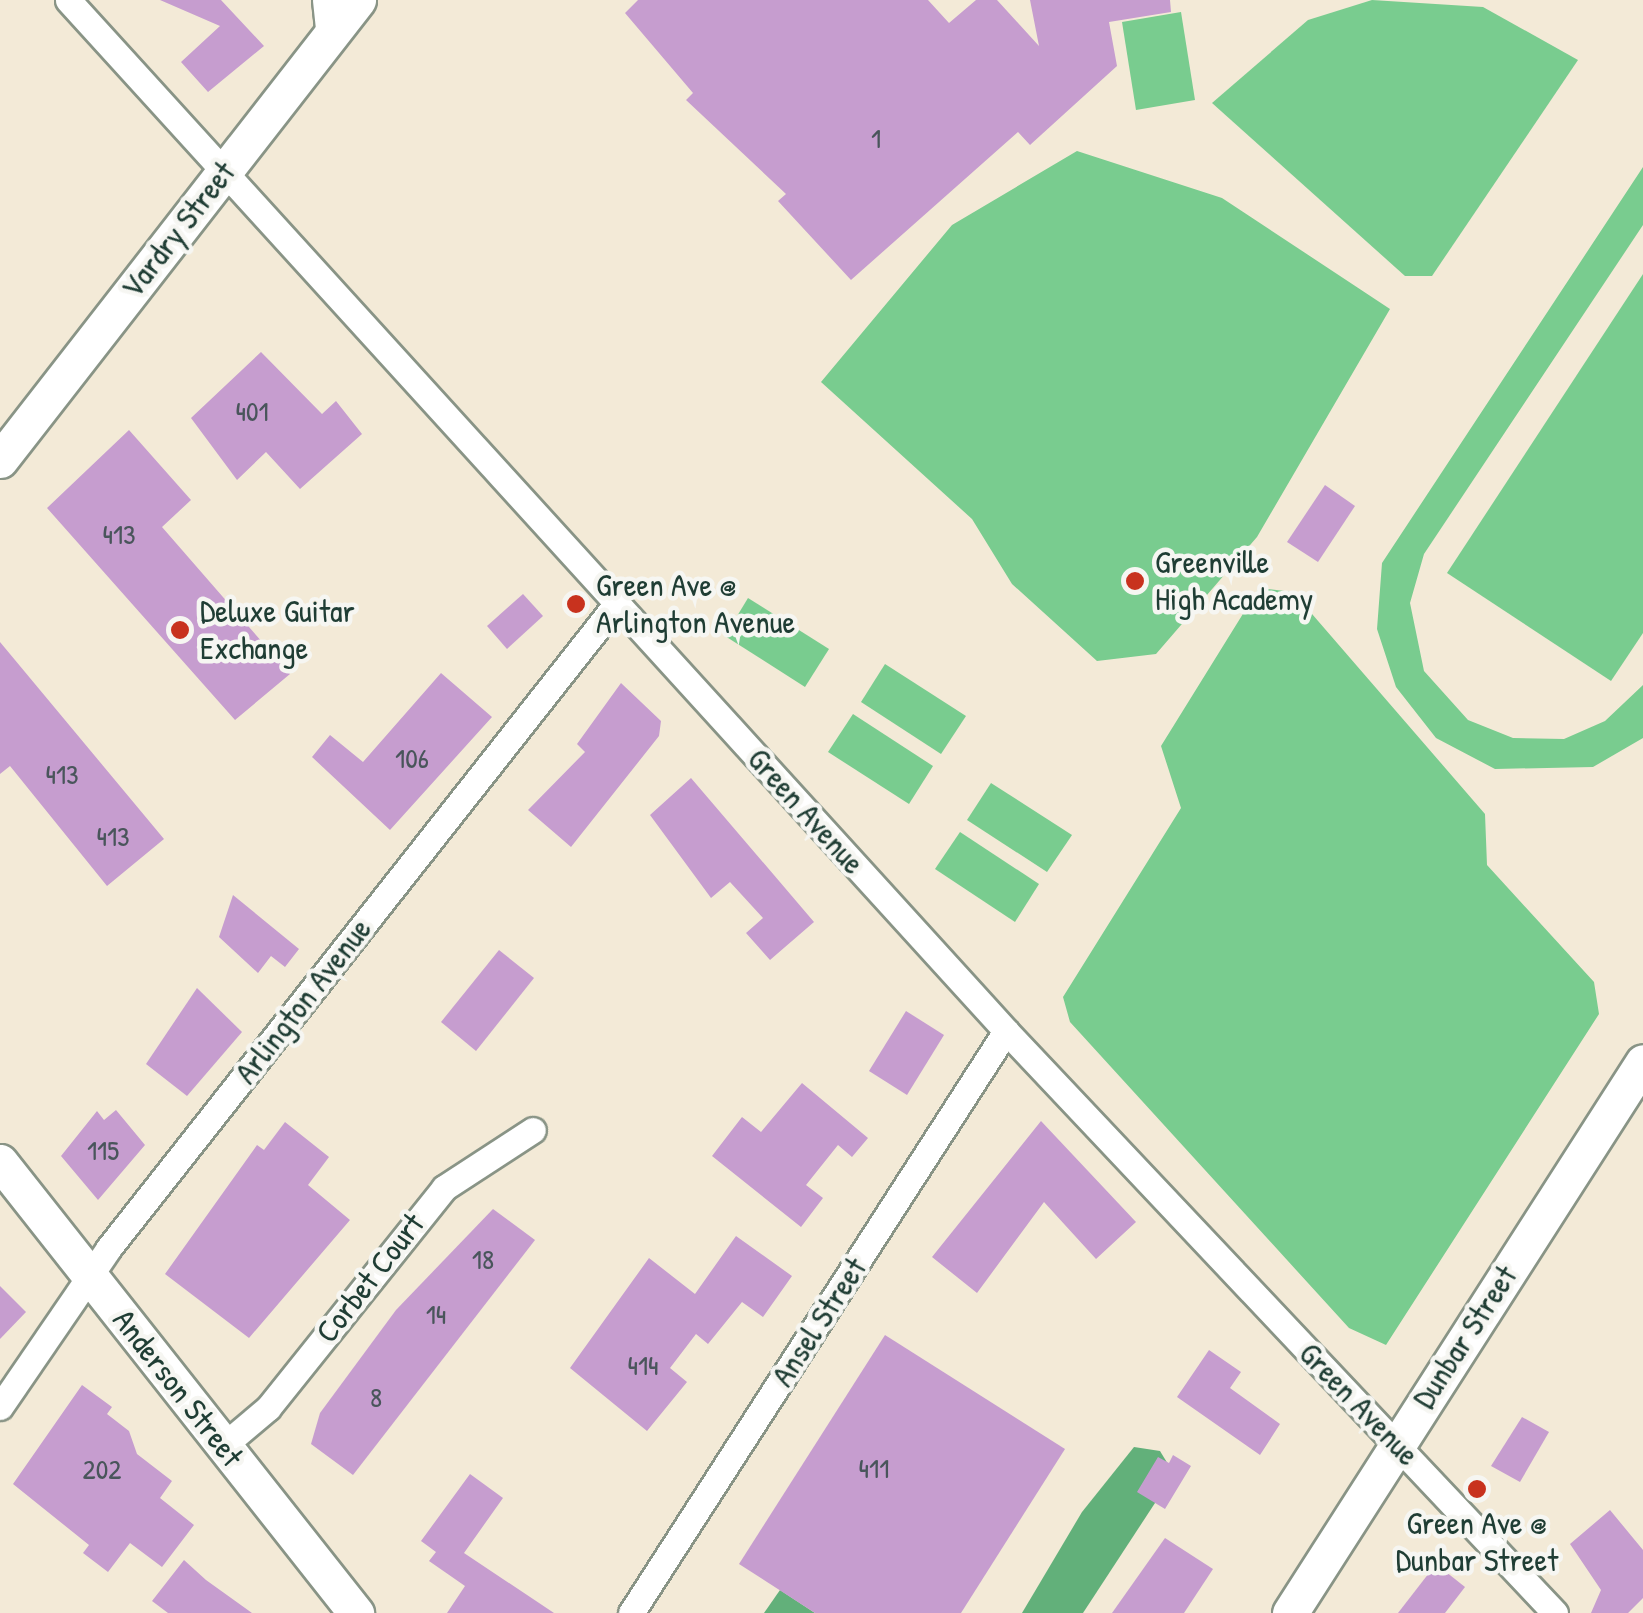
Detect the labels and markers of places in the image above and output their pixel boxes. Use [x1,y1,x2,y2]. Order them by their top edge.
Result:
place label: Greenville High Academy [1155,544,1313,619]
place label: Green Ave @ Arlington Avenue [596,567,795,642]
marker: Greenville High Academy [1124,570,1146,592]
place label: Deluxe Guitar Exchange [200,593,355,668]
marker: Green Ave @ Arlington Avenue [565,593,587,615]
marker: Deluxe Guitar Exchange [169,619,191,641]
marker: Green Ave @ Dunbar Street [1466,1478,1488,1500]
place label: Green Ave @ Dunbar Street [1396,1505,1558,1580]

